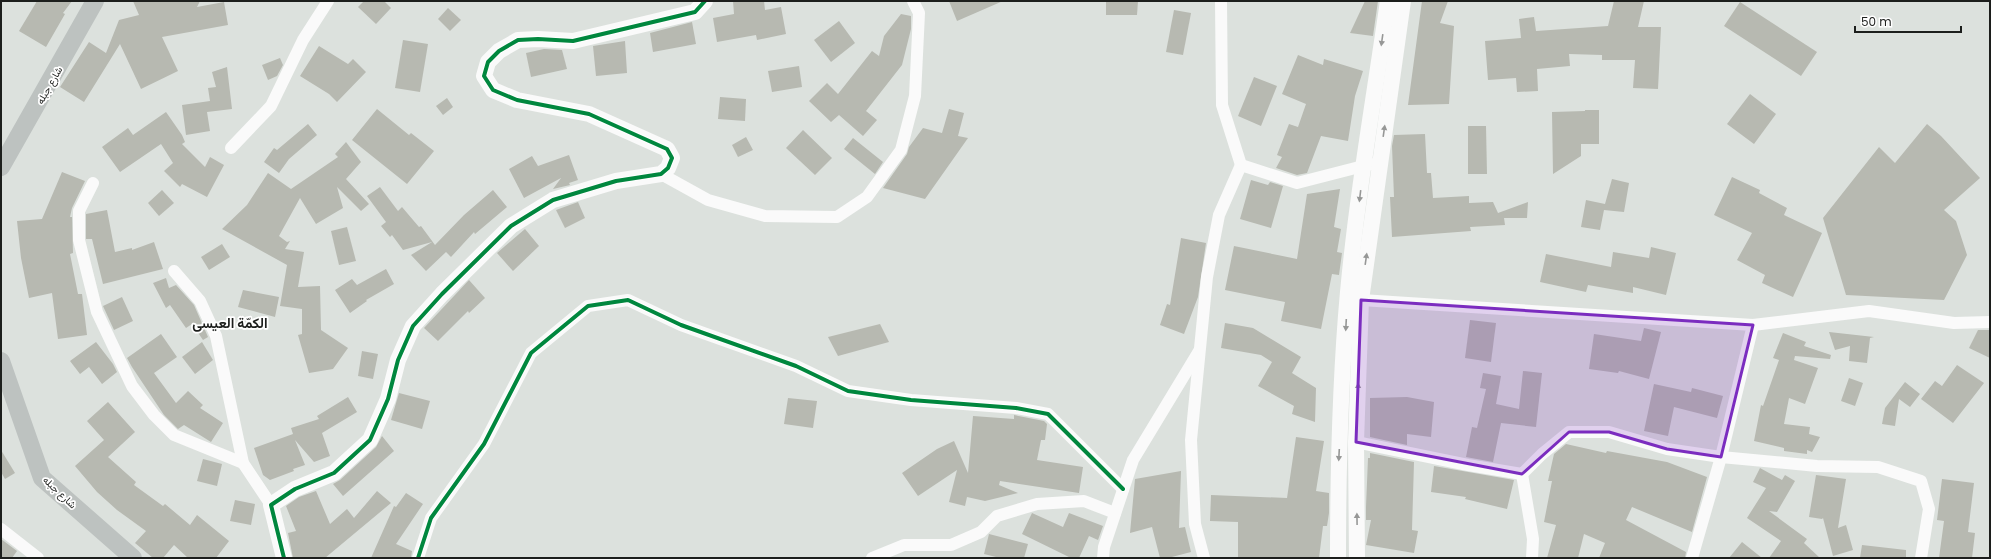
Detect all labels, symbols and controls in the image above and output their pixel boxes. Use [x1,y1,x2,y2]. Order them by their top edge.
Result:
scale bar [1855,8,1961,34]
text: 50 m [1861,13,1892,30]
one-way arrow [1379,34,1385,46]
street label: شارع جبله [33,64,66,107]
one-way arrow [1381,125,1387,137]
one-way arrow [1357,190,1363,202]
one-way arrow [1363,253,1369,266]
district label: الكمّة العيسى [192,313,268,333]
one-way arrow [1343,319,1350,331]
one-way arrow [1354,383,1361,395]
one-way arrow [1336,449,1343,461]
street label: شارع جبله [39,473,80,512]
one-way arrow [1354,512,1360,525]

